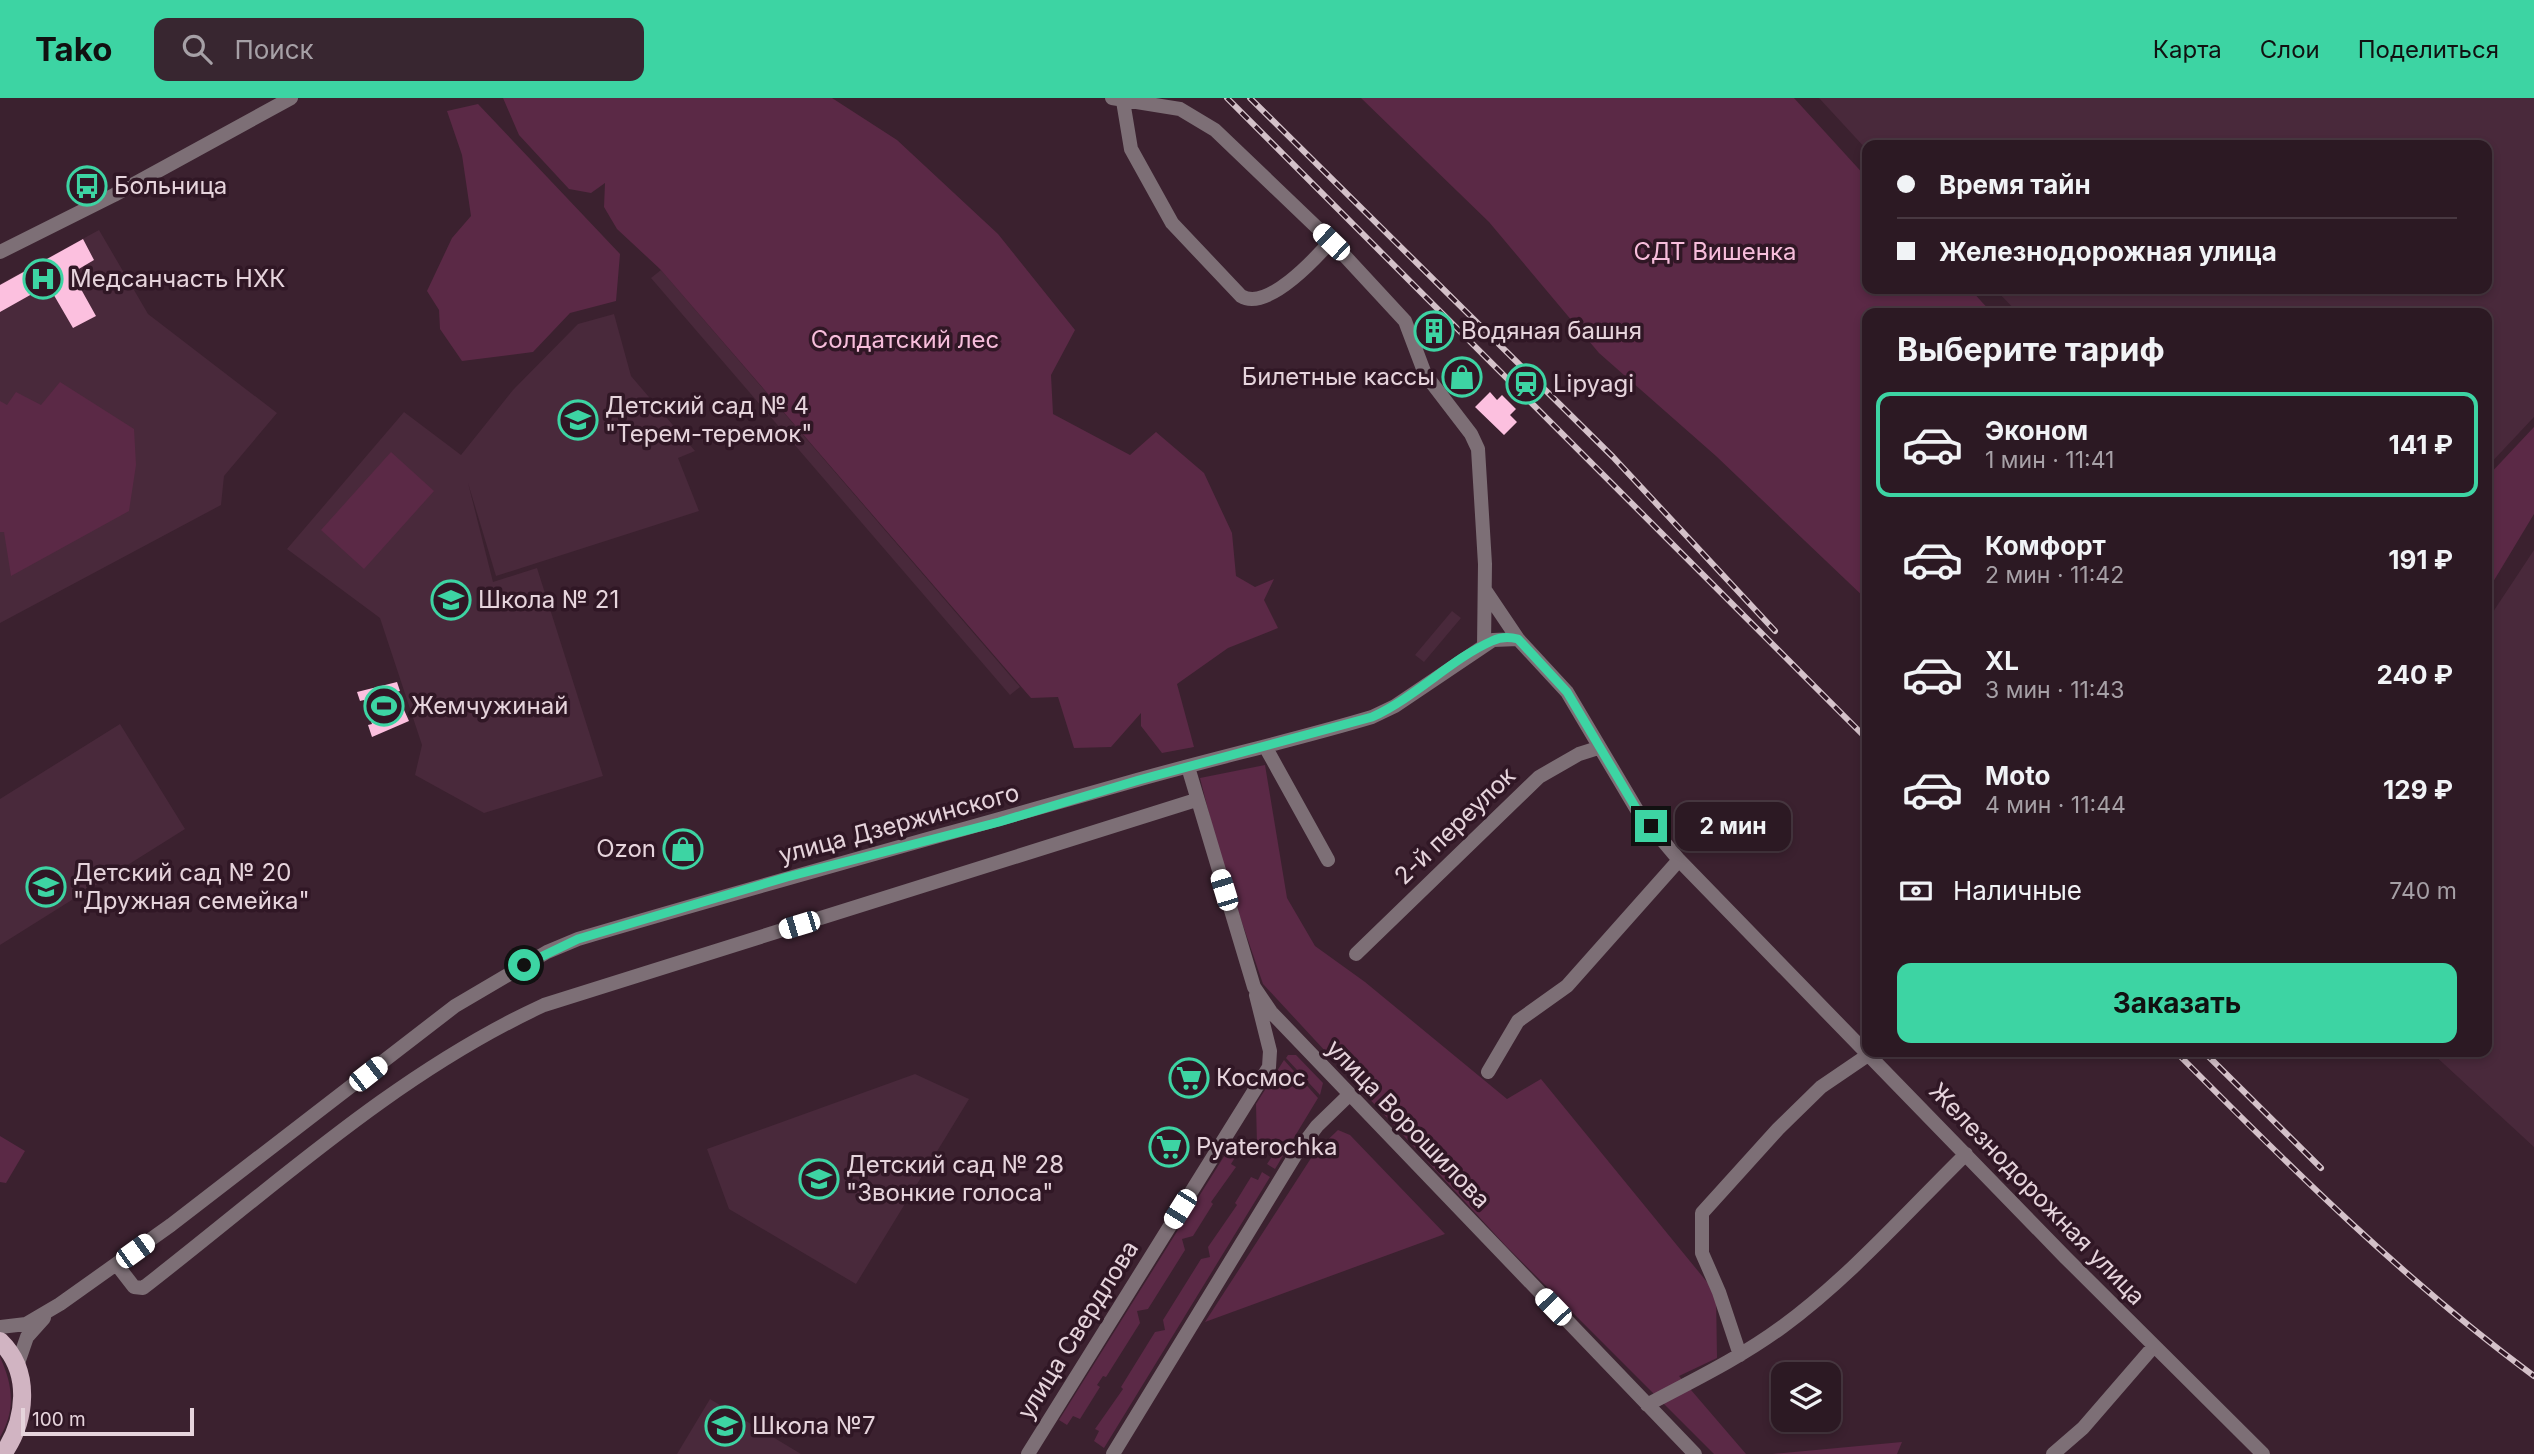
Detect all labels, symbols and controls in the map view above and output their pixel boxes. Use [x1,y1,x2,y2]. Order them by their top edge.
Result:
search box [154,18,644,81]
text: Tako [35,29,112,69]
icon: search [178,30,216,68]
text: Поиск [234,34,314,65]
text: Карта [2153,35,2222,64]
text: Слои [2260,35,2320,64]
text: Поделиться [2358,35,2499,64]
bus stop icon: Больница [66,165,108,207]
text: Время тайн [1939,169,2091,200]
place label: Больница [114,171,227,200]
car [1309,220,1354,264]
text: Железнодорожная улица [1939,236,2277,267]
park label: СДТ Вишенка [1634,237,1796,266]
hospital icon: Медсанчасть НХК [22,258,64,300]
place label: Медсанчасть НХК [70,264,285,293]
building icon: Водяная башня [1413,310,1455,352]
place label: Водяная башня [1461,316,1642,345]
park label: Солдатский лес [811,325,999,354]
text: Выберите тариф [1897,330,2165,369]
shop icon: Билетные кассы [1441,356,1483,398]
place label: Билетные кассы [1242,362,1435,391]
station icon: Lipyagi [1505,363,1547,405]
place label: Lipyagi [1553,369,1634,398]
place label: Детский сад № 4 "Терем-теремок" [605,391,813,448]
school or university icon: Детский сад № 4 "Терем-теремок" [557,399,599,441]
icon: car [1901,413,1964,476]
text: Эконом [1985,415,2088,446]
text: 141 ₽ [2389,429,2453,460]
text: 1 мин · 11:41 [1985,446,2114,474]
icon: car [1901,528,1964,591]
text: Комфорт [1985,530,2106,561]
text: 191 ₽ [2388,544,2453,575]
text: 2 мин · 11:42 [1985,561,2124,589]
school or university icon: Школа № 21 [430,579,472,621]
place label: Школа № 21 [478,585,619,614]
icon: car [1901,643,1964,706]
text: XL [1985,645,2019,676]
text: 240 ₽ [2376,659,2453,690]
text: 3 мин · 11:43 [1985,676,2125,704]
sports icon: Жемчужинай [363,685,405,727]
place label: Жемчужинай [411,691,568,720]
icon: car [1901,758,1964,821]
text: Moto [1985,760,2050,791]
street label: 2-й переулок [1388,761,1521,890]
text: 129 ₽ [2383,774,2453,805]
street label: улица Дзержинского [776,777,1022,870]
text: 4 мин · 11:44 [1985,791,2126,819]
callout: 2 мин [1676,802,1791,850]
route end [1635,810,1667,842]
text: 2 мин [1699,812,1767,840]
shop icon: Ozon [662,828,704,870]
place label: Ozon [596,834,656,863]
place label: Детский сад № 20 "Дружная семейка" [73,858,310,915]
school or university icon: Детский сад № 20 "Дружная семейка" [25,866,67,908]
car [1208,867,1241,913]
icon: cash [1897,872,1935,910]
text: Наличные [1953,875,2082,906]
text: 740 m [2389,877,2457,905]
car [776,909,823,941]
route start [508,949,540,981]
button: Заказать [1897,963,2457,1043]
street label: улица Ворошилова [1320,1033,1496,1214]
car [345,1053,392,1095]
supermarket icon: Космос [1168,1057,1210,1099]
place label: Космос [1216,1063,1306,1092]
street label: Железнодорожная улица [1923,1076,2151,1311]
supermarket icon: Pyaterochka [1148,1126,1190,1168]
place label: Pyaterochka [1196,1132,1337,1161]
place label: Детский сад № 28 "Звонкие голоса" [846,1150,1064,1207]
school or university icon: Детский сад № 28 "Звонкие голоса" [798,1158,840,1200]
car [1160,1186,1201,1232]
car [112,1230,159,1272]
street label: улица Свердлова [1011,1235,1144,1424]
car [1531,1285,1576,1329]
map controls [1771,1362,1841,1432]
button: layers [1771,1362,1841,1432]
scale bar [21,1405,194,1437]
school or university icon: Школа №7 [704,1405,746,1447]
text: 100 m [32,1408,86,1431]
place label: Школа №7 [752,1411,876,1440]

